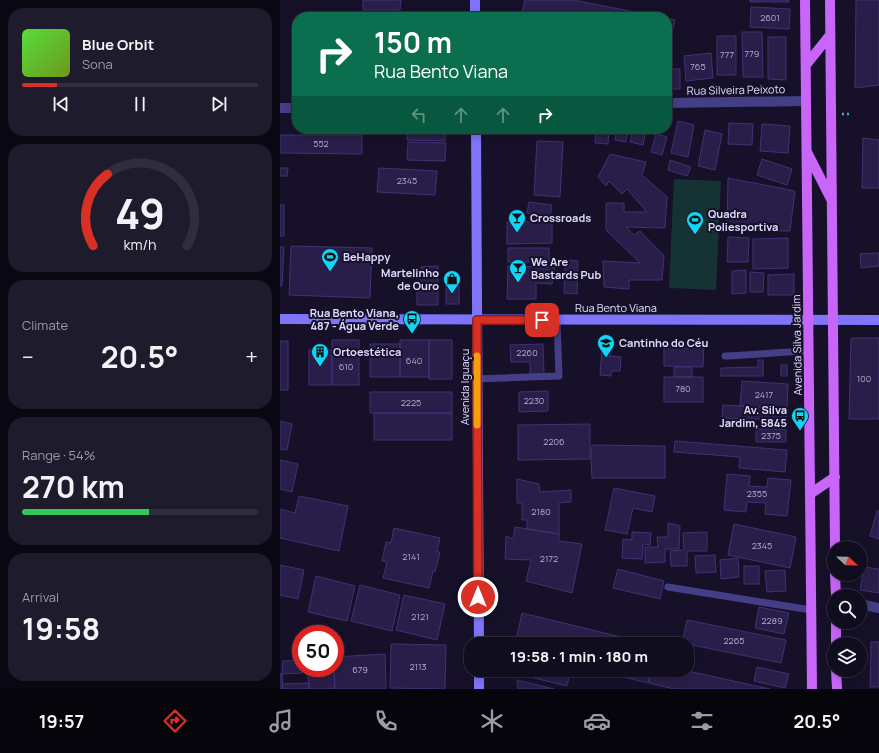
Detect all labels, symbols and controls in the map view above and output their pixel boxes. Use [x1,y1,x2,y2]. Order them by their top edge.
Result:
house number: 2601 [760,11,780,24]
text: 150 m [374,23,452,61]
icon: right [308,28,360,80]
text: Blue Orbit [82,34,154,55]
house number: 779 [745,47,759,60]
house number: 777 [720,48,734,61]
text: Sona [82,55,113,73]
text: Rua Bento Viana [374,59,508,83]
house number: 765 [690,60,706,73]
street label: Rua Silveira Peixoto [687,81,786,98]
icon: previous [50,93,72,115]
icon: pause [129,93,151,115]
icon: next [208,93,230,115]
icon: left [408,104,430,126]
icon: ahead [450,104,472,126]
icon: ahead [492,104,514,126]
icon: right [534,104,556,126]
house number: 552 [313,137,329,150]
house number: 2345 [397,174,417,187]
text: 49 [115,185,165,241]
place label: Quadra Poliesportiva [708,206,778,234]
bar icon: Crossroads [507,208,527,233]
place label: Crossroads [530,210,591,225]
sports icon: Quadra Poliesportiva [685,210,705,235]
text: km/h [123,235,157,254]
sports icon: BeHappy [320,247,340,272]
place label: BeHappy [343,249,391,264]
place label: We Are Bastards Pub [531,254,601,282]
bar icon: We Are Bastards Pub [508,258,528,283]
place label: Martelinho de Ouro [381,265,439,293]
shop icon: Martelinho de Ouro [442,269,462,294]
street label: Avenida Silva Jardim [788,294,805,396]
street label: Rua Bento Viana [575,300,657,315]
pin [525,303,559,337]
place label: Rua Bento Viana, 487 - Água Verde [310,305,399,333]
bus stop icon: Rua Bento Viana, 487 - Água Verde [402,309,422,334]
icon: arrive [531,309,553,331]
text: Climate [22,316,68,334]
school or university icon: Cantinho do Céu [596,333,616,358]
place label: Cantinho do Céu [619,335,708,350]
text: 20.5° [101,336,179,377]
text: − [22,342,34,372]
text: + [245,342,258,372]
building icon: Ortoestética [310,342,330,367]
place label: Ortoestética [333,344,401,359]
house number: 2260 [516,346,538,359]
street label: Avenida Iguaçu [457,349,472,425]
house number: 640 [406,354,422,367]
house number: 610 [339,360,353,373]
house number: 100 [857,372,871,385]
house number: 780 [675,382,691,395]
house number: 2417 [755,388,774,401]
house number: 2230 [524,394,544,407]
house number: 2225 [401,396,421,409]
place label: Av. Silva Jardim, 5845 [719,402,787,430]
bus stop icon: Av. Silva Jardim, 5845 [790,406,810,431]
house number: 2375 [761,429,781,442]
house number: 2206 [543,435,565,448]
text: Range · 54% [22,446,95,464]
text: 270 km [22,466,125,507]
house number: 2355 [747,487,767,500]
house number: 2180 [531,505,551,518]
house number: 2345 [752,539,772,552]
north arrow [827,541,867,581]
map controls [827,541,867,677]
house number: 2141 [402,550,420,563]
house number: 2172 [540,552,558,565]
position arrow [457,576,499,618]
text: Arrival [22,588,59,606]
button: search [827,589,867,629]
text: 19:58 [22,608,100,649]
house number: 2121 [411,610,429,623]
house number: 2289 [761,614,783,627]
speed limit sign: 50 [292,625,344,677]
house number: 2265 [723,634,745,647]
button: layers [827,637,867,677]
text: 19:58 · 1 min · 180 m [510,646,648,667]
house number: 2113 [409,660,427,673]
house number: 679 [352,663,368,676]
icon: directions [161,707,189,735]
icon: music [267,707,295,735]
icon: phone [372,707,400,735]
icon: climate [478,707,506,735]
icon: car [583,707,611,735]
icon: filters [688,707,716,735]
text: 19:57 [39,709,84,733]
text: 20.5° [794,709,840,733]

